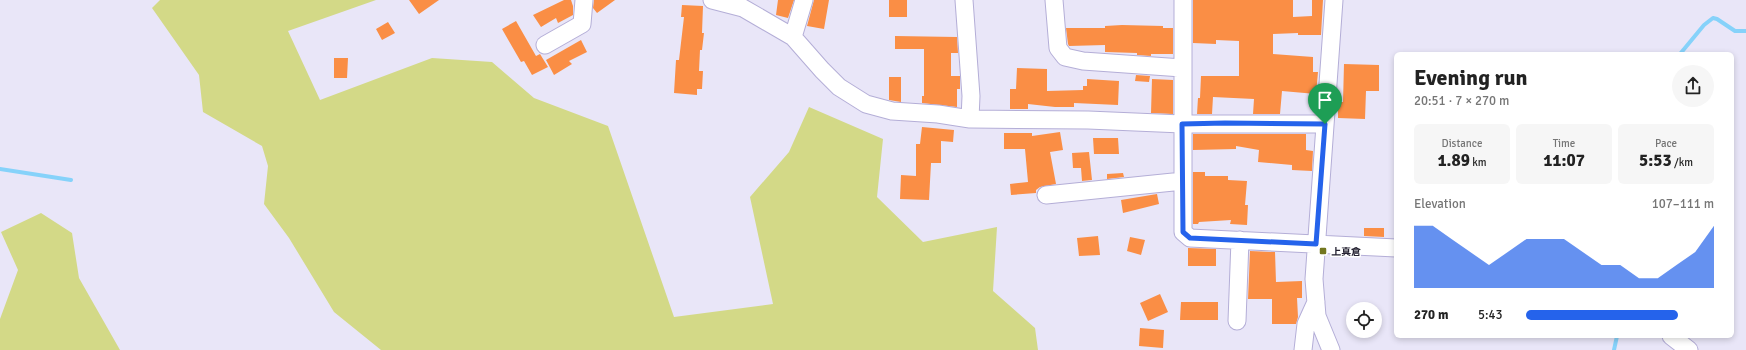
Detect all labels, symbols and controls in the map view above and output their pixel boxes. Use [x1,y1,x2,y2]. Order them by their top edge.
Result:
text: Evening run [1414,64,1528,91]
button: share [1672,65,1714,107]
pin [1308,83,1342,124]
icon: arrive [1314,89,1336,111]
text: 20:51 · 7 × 270 m [1414,93,1509,109]
text: Distance [1442,137,1482,150]
text: Time [1553,137,1575,150]
text: Pace [1655,137,1677,150]
text: 1.89 [1437,150,1470,171]
text: 11:07 [1543,150,1585,171]
text: 5:53 [1639,150,1672,171]
text: km [1470,156,1487,169]
text: /km [1672,156,1693,169]
text: Elevation [1414,196,1466,212]
text: 107–111 m [1652,196,1714,212]
marker: 上真倉 [1318,246,1328,256]
place label: 上真倉 [1331,246,1361,258]
map controls [1346,302,1382,338]
button: locate [1346,302,1382,338]
text: 270 m [1414,307,1448,323]
text: 5:43 [1478,307,1503,323]

